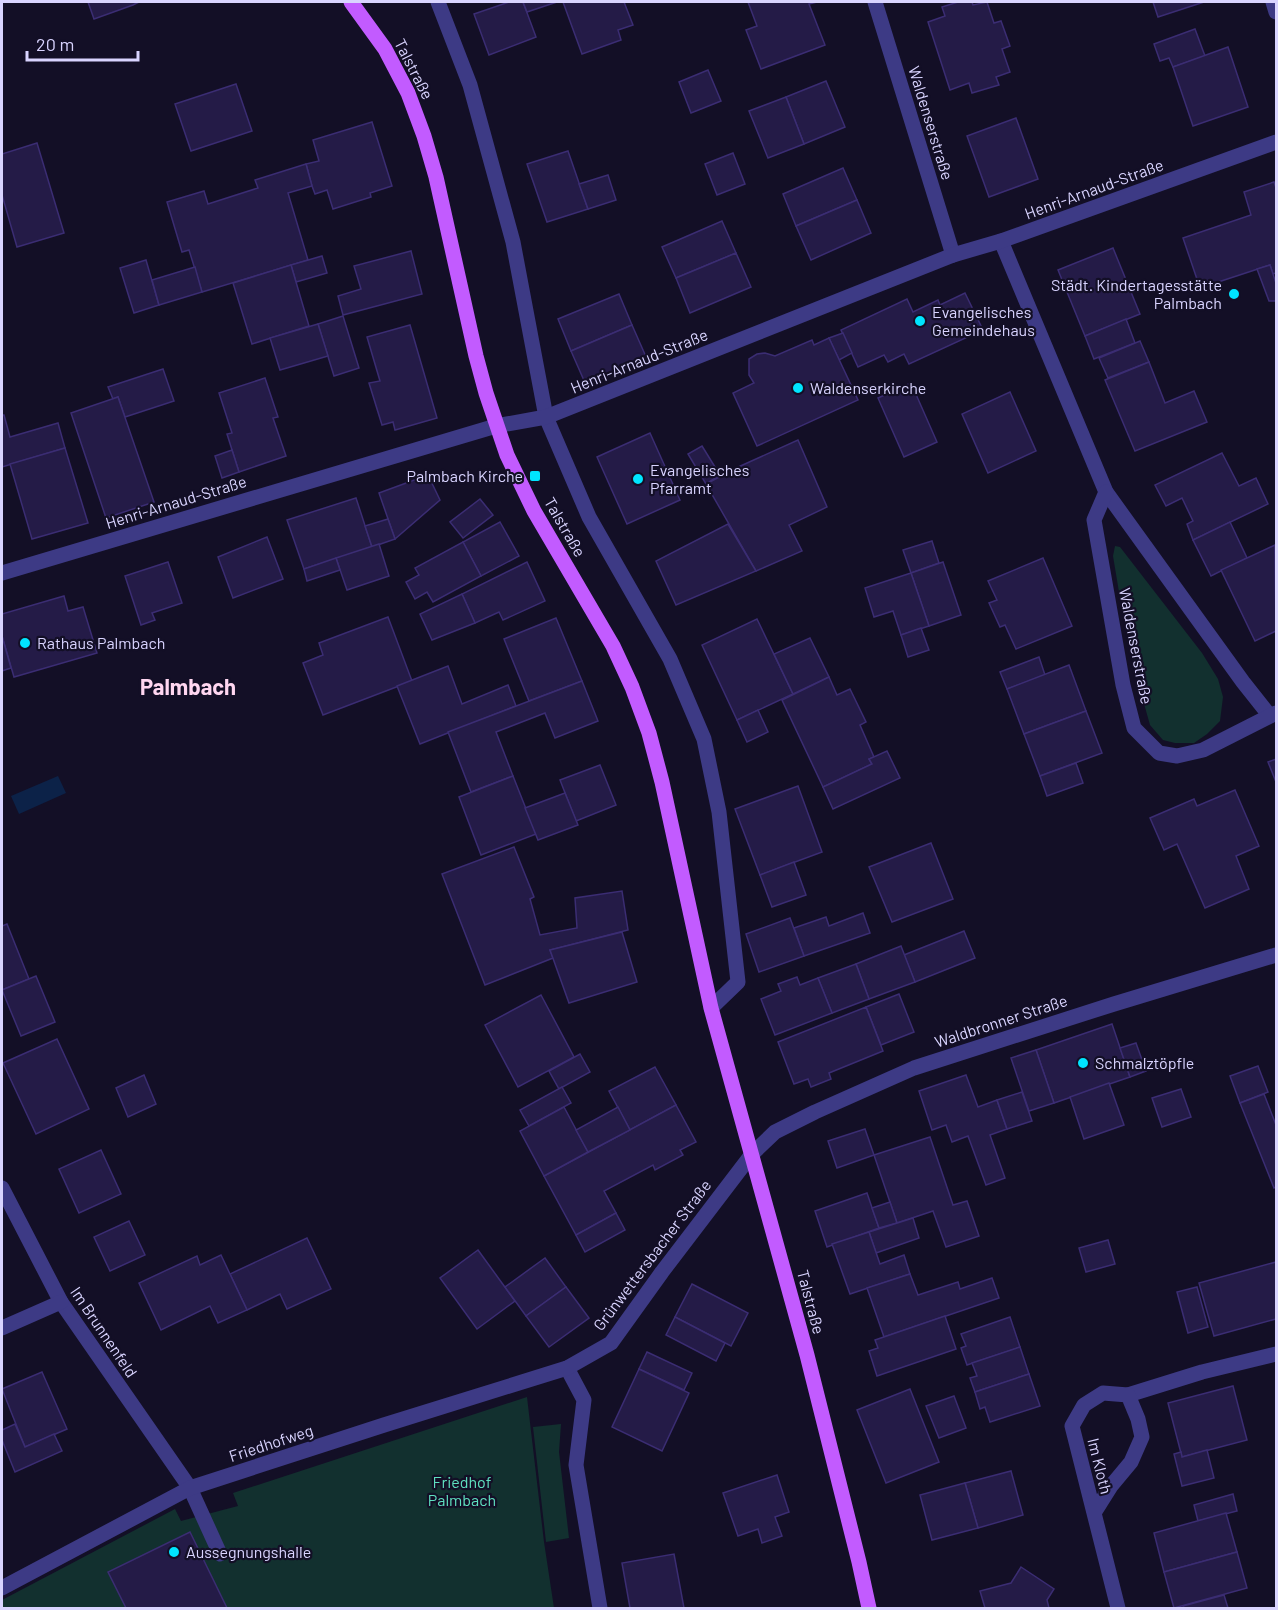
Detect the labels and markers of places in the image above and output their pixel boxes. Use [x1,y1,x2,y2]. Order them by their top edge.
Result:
place label: Städt. Kindertagesstätte Palmbach [1051,275,1222,312]
marker: Städt. Kindertagesstätte Palmbach [1227,287,1241,301]
place label: Evangelisches Gemeindehaus [932,302,1035,339]
marker: Evangelisches Gemeindehaus [913,314,927,328]
place label: Waldenserkirche [810,378,926,397]
marker: Waldenserkirche [791,381,805,395]
place label: Evangelisches Pfarramt [650,460,749,497]
place label: Palmbach Kirche [406,466,523,485]
marker: Palmbach Kirche [528,469,542,483]
marker: Evangelisches Pfarramt [631,472,645,486]
place label: Rathaus Palmbach [37,633,165,652]
marker: Rathaus Palmbach [18,636,32,650]
place label: Schmalztöpfle [1095,1053,1194,1072]
marker: Schmalztöpfle [1076,1056,1090,1070]
place label: Aussegnungshalle [186,1542,311,1561]
marker: Aussegnungshalle [167,1545,181,1559]

